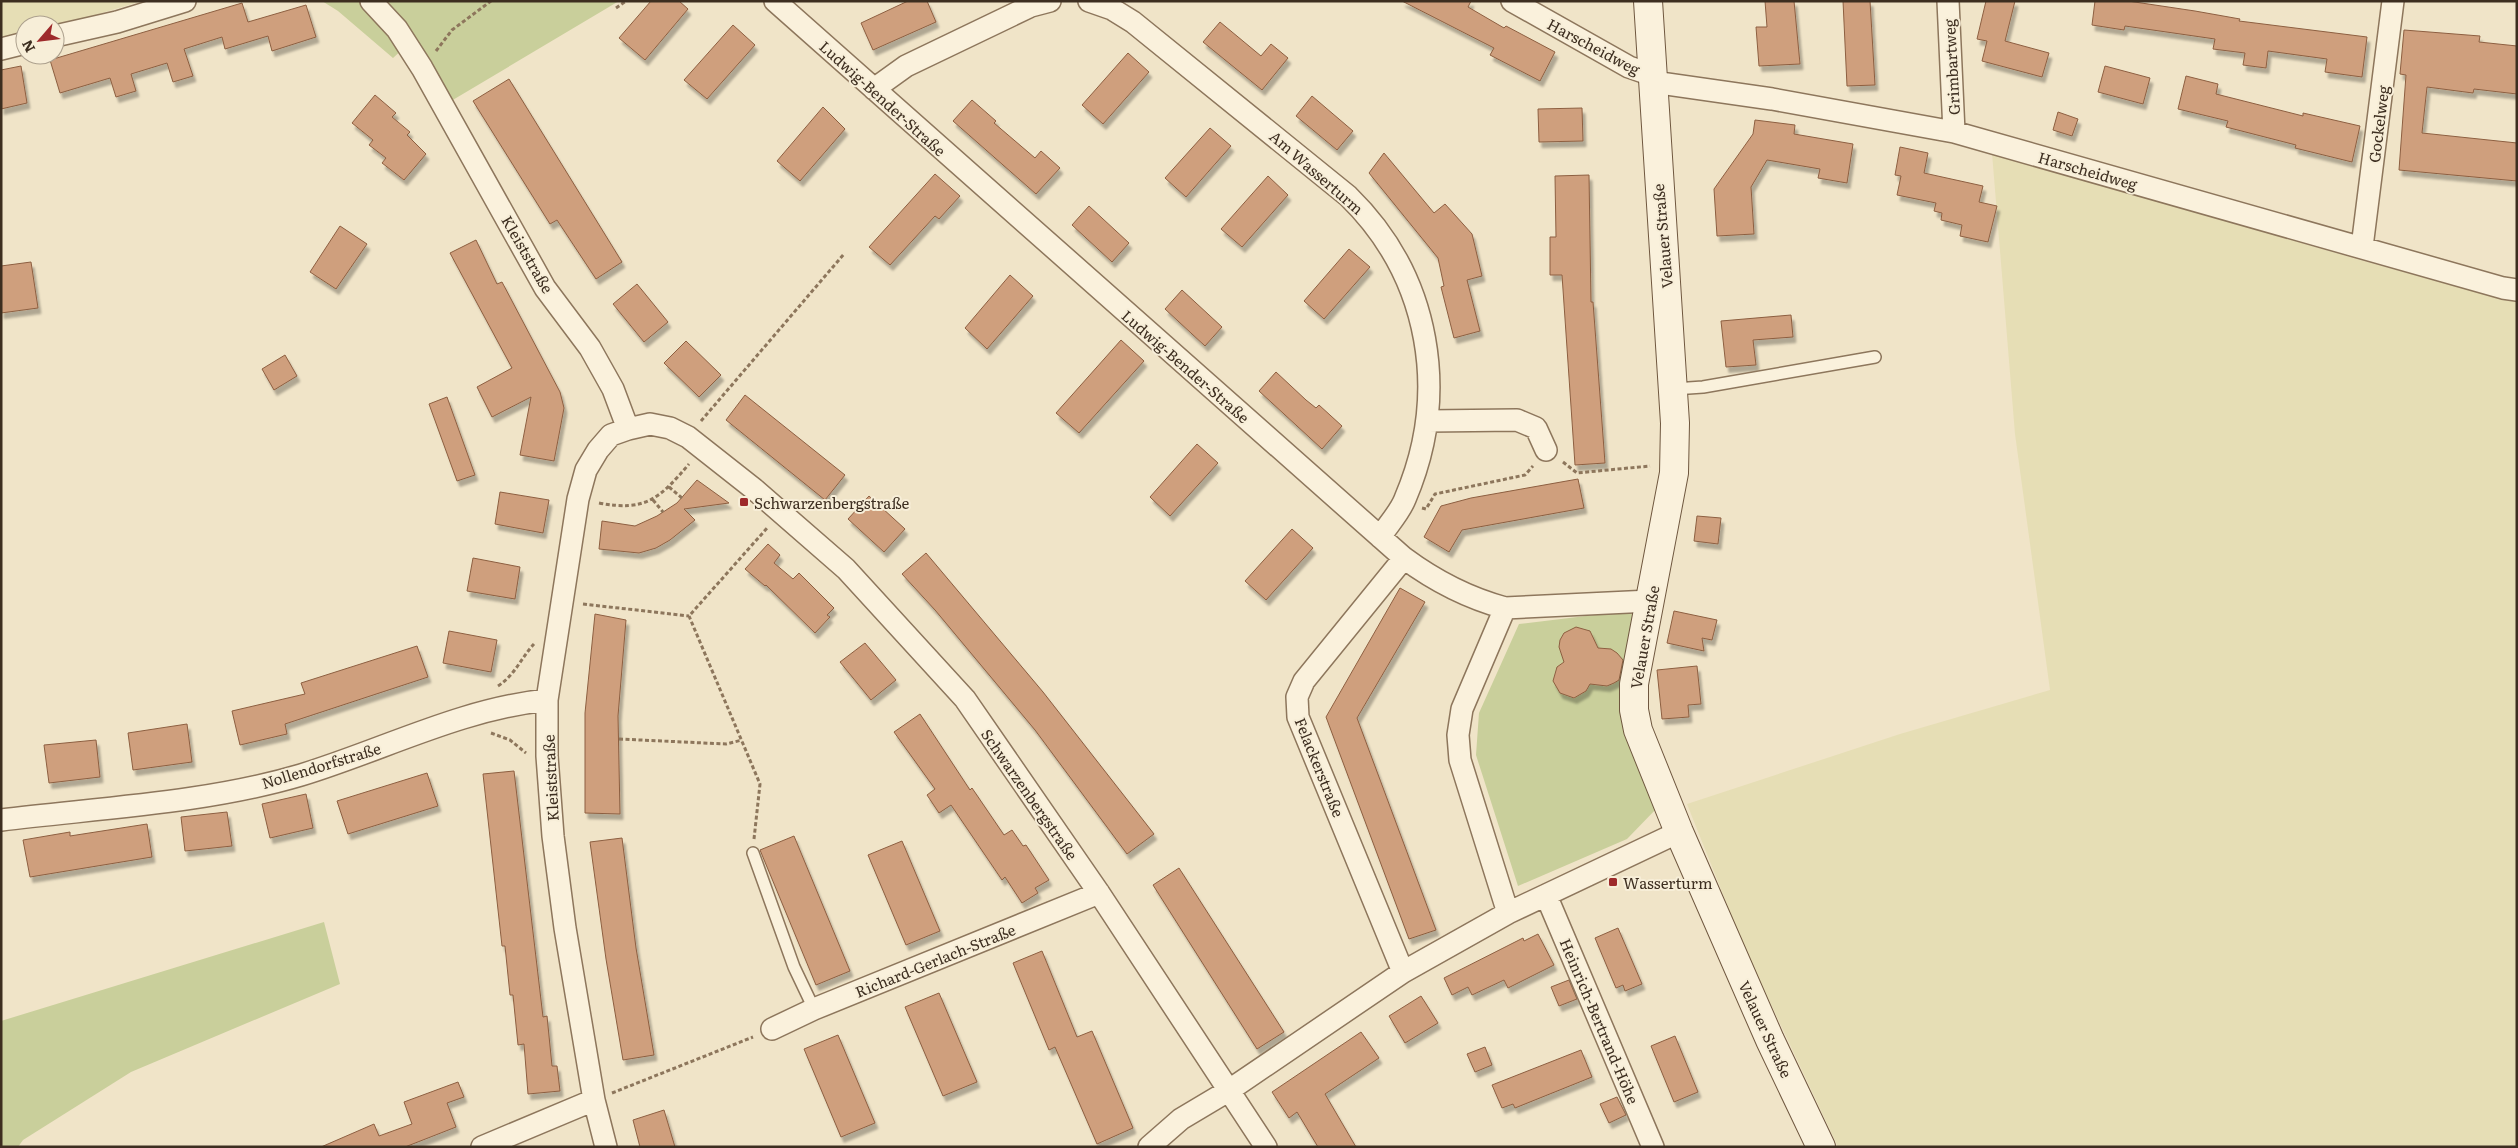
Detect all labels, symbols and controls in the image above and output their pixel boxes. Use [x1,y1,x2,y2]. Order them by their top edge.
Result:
street label: Harscheidweg [1543,12,1645,80]
north arrow [15,15,65,65]
street label: Grimbartweg [1937,18,1965,116]
street label: Ludwig-Bender-Straße [815,35,951,161]
text: N [16,36,39,56]
street label: Gockelweg [2362,83,2394,164]
street label: Am Wasserturm [1265,125,1369,220]
street label: Harscheidweg [2036,145,2141,195]
street label: Velauer Straße [1646,183,1678,289]
street label: Kleiststraße [496,211,560,298]
street label: Ludwig-Bender-Straße [1117,304,1255,428]
place label: Schwarzenbergstraße [754,491,910,514]
marker: Schwarzenbergstraße [738,496,750,508]
street label: Velauer Straße [1624,583,1664,691]
street label: Felackerstraße [1290,714,1351,821]
street label: Schwarzenbergstraße [976,724,1084,864]
street label: Kleiststraße [536,734,564,822]
street label: Nollendorfstraße [259,736,384,794]
place label: Wasserturm [1623,871,1713,894]
marker: Wasserturm [1607,876,1619,888]
street label: Richard-Gerlach-Straße [851,917,1019,1003]
street label: Heinrich-Bertrand-Höhe [1555,935,1645,1108]
street label: Velauer Straße [1733,977,1799,1082]

